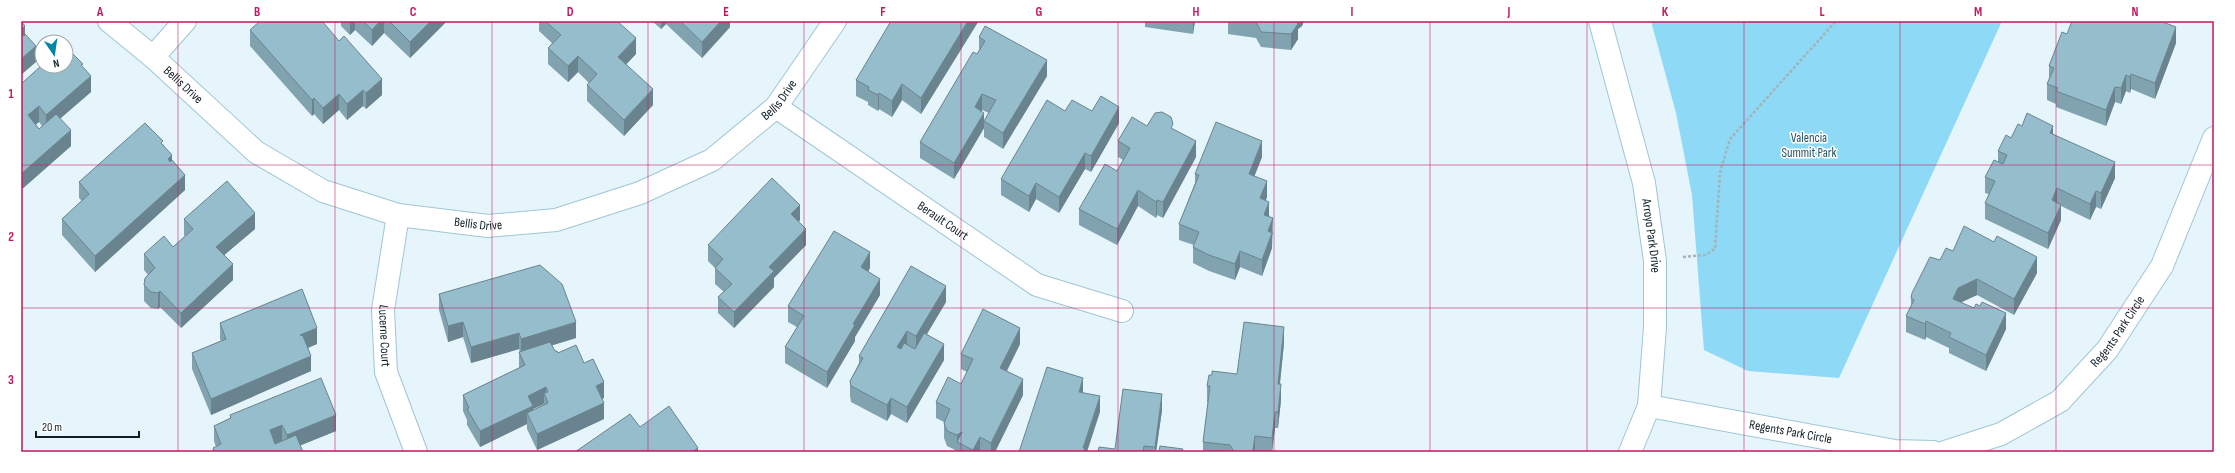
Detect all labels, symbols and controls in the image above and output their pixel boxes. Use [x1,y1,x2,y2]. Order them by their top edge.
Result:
text: A [96,4,104,20]
text: B [254,4,260,20]
text: C [410,4,417,20]
text: D [567,4,574,20]
text: E [723,4,729,20]
text: F [880,4,886,20]
text: G [1036,4,1043,20]
text: H [1193,4,1200,20]
text: I [1351,4,1354,20]
text: J [1507,4,1511,20]
text: K [1662,4,1669,20]
text: L [1819,4,1825,20]
text: M [1974,4,1982,20]
text: N [2132,4,2139,20]
north arrow [34,34,74,74]
text: N [52,56,60,70]
street label: Bellis Drive [160,63,206,107]
street label: Bellis Drive [758,77,800,124]
text: 1 [8,86,14,102]
park label: Valencia Summit Park [1781,130,1837,161]
street label: Arroyo Park Drive [1638,197,1663,273]
street label: Berault Court [914,198,972,244]
street label: Bellis Drive [453,214,503,234]
text: 2 [8,229,14,245]
street label: Regents Park Circle [2087,293,2148,371]
street label: Lucerne Court [375,304,394,367]
text: 3 [8,372,14,388]
scale bar [36,413,139,439]
street label: Regents Park Circle [1748,416,1833,447]
text: 20 m [42,420,62,435]

